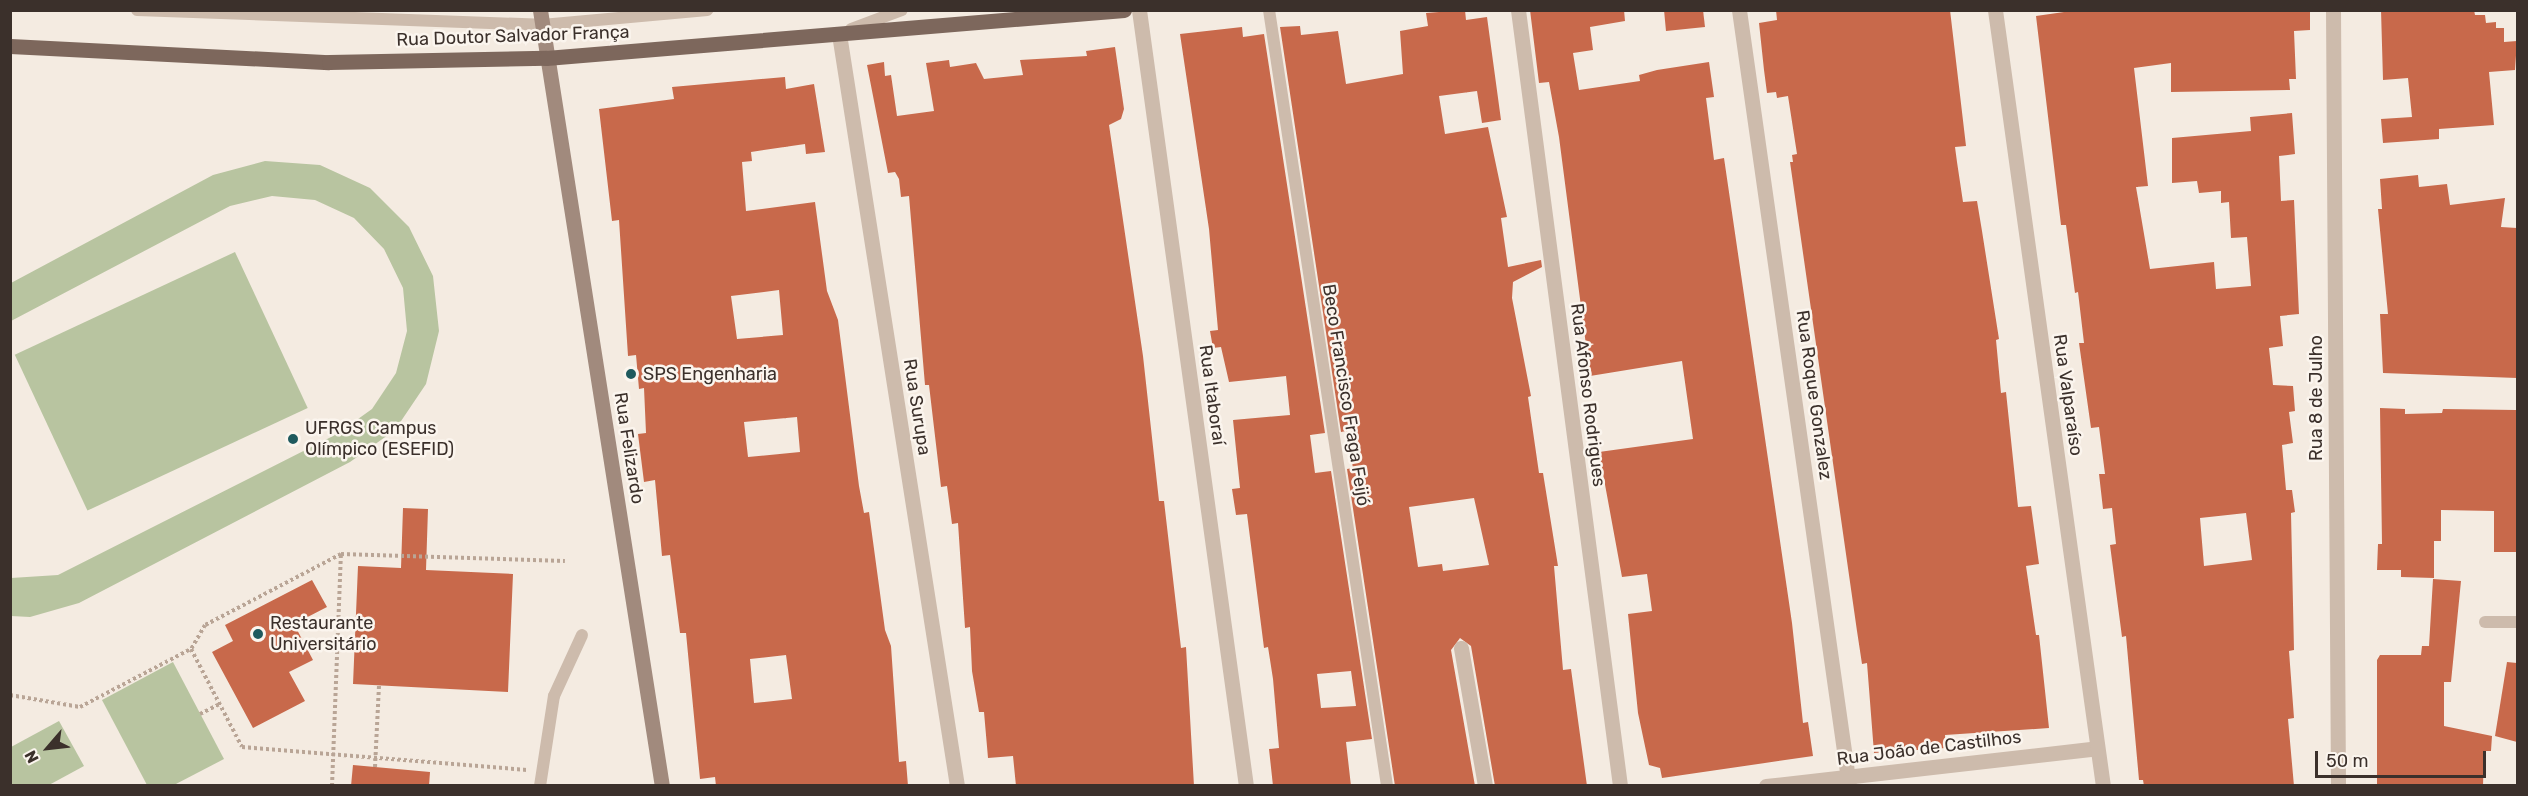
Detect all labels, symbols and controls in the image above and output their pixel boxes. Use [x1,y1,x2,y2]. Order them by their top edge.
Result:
street label: Rua Doutor Salvador França [396,21,630,51]
street label: Beco Francisco Fraga Feijó [1318,283,1374,507]
street label: Rua Afonso Rodrigues [1566,302,1610,488]
street label: Rua Roque Gonzalez [1791,309,1837,481]
street label: Rua Valparaíso [2049,332,2087,458]
street label: Rua 8 de Julho [2305,335,2327,461]
street label: Rua Itaboraí [1194,344,1230,446]
street label: Rua Surupa [899,357,935,457]
place label: SPS Engenharia [643,363,777,385]
marker: SPS Engenharia [624,367,638,381]
street label: Rua Felizardo [610,391,648,505]
place label: UFRGS Campus Olímpico (ESEFID) [305,418,454,460]
marker: UFRGS Campus Olímpico (ESEFID) [286,432,300,446]
place label: Restaurante Universitário [270,613,376,656]
marker: Restaurante Universitário [251,627,265,641]
north arrow [18,718,78,778]
street label: Rua João de Castilhos [1835,726,2023,770]
scale bar [2318,739,2489,777]
text: N [21,747,43,766]
text: 50 m [2326,750,2369,772]

